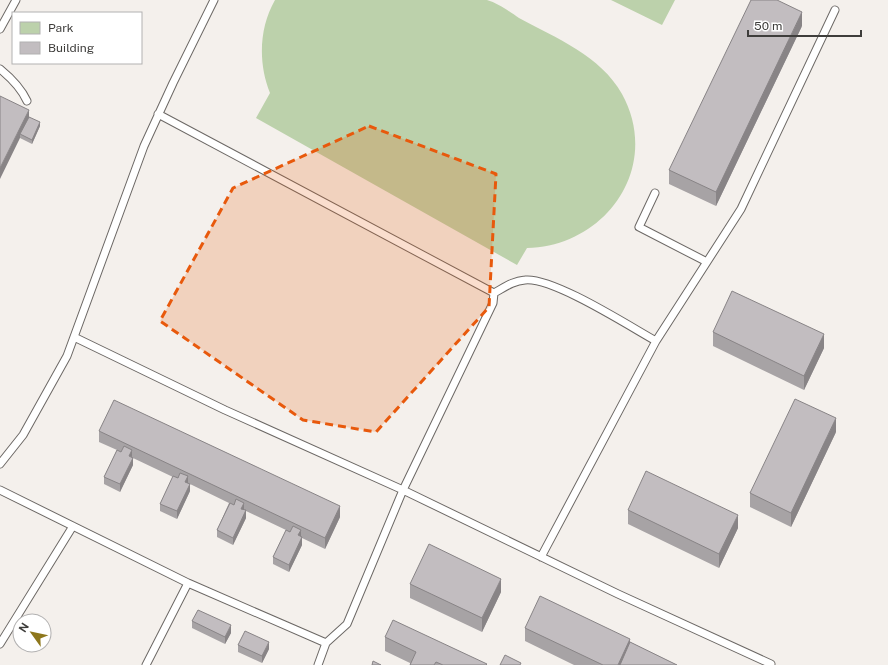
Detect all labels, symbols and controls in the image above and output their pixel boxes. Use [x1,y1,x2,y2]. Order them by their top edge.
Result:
legend [12,12,142,64]
scale bar [748,12,861,38]
text: 50 m [754,19,782,33]
text: Park [48,21,74,35]
text: Building [48,41,94,55]
north arrow [12,613,52,653]
text: N [16,621,31,634]

